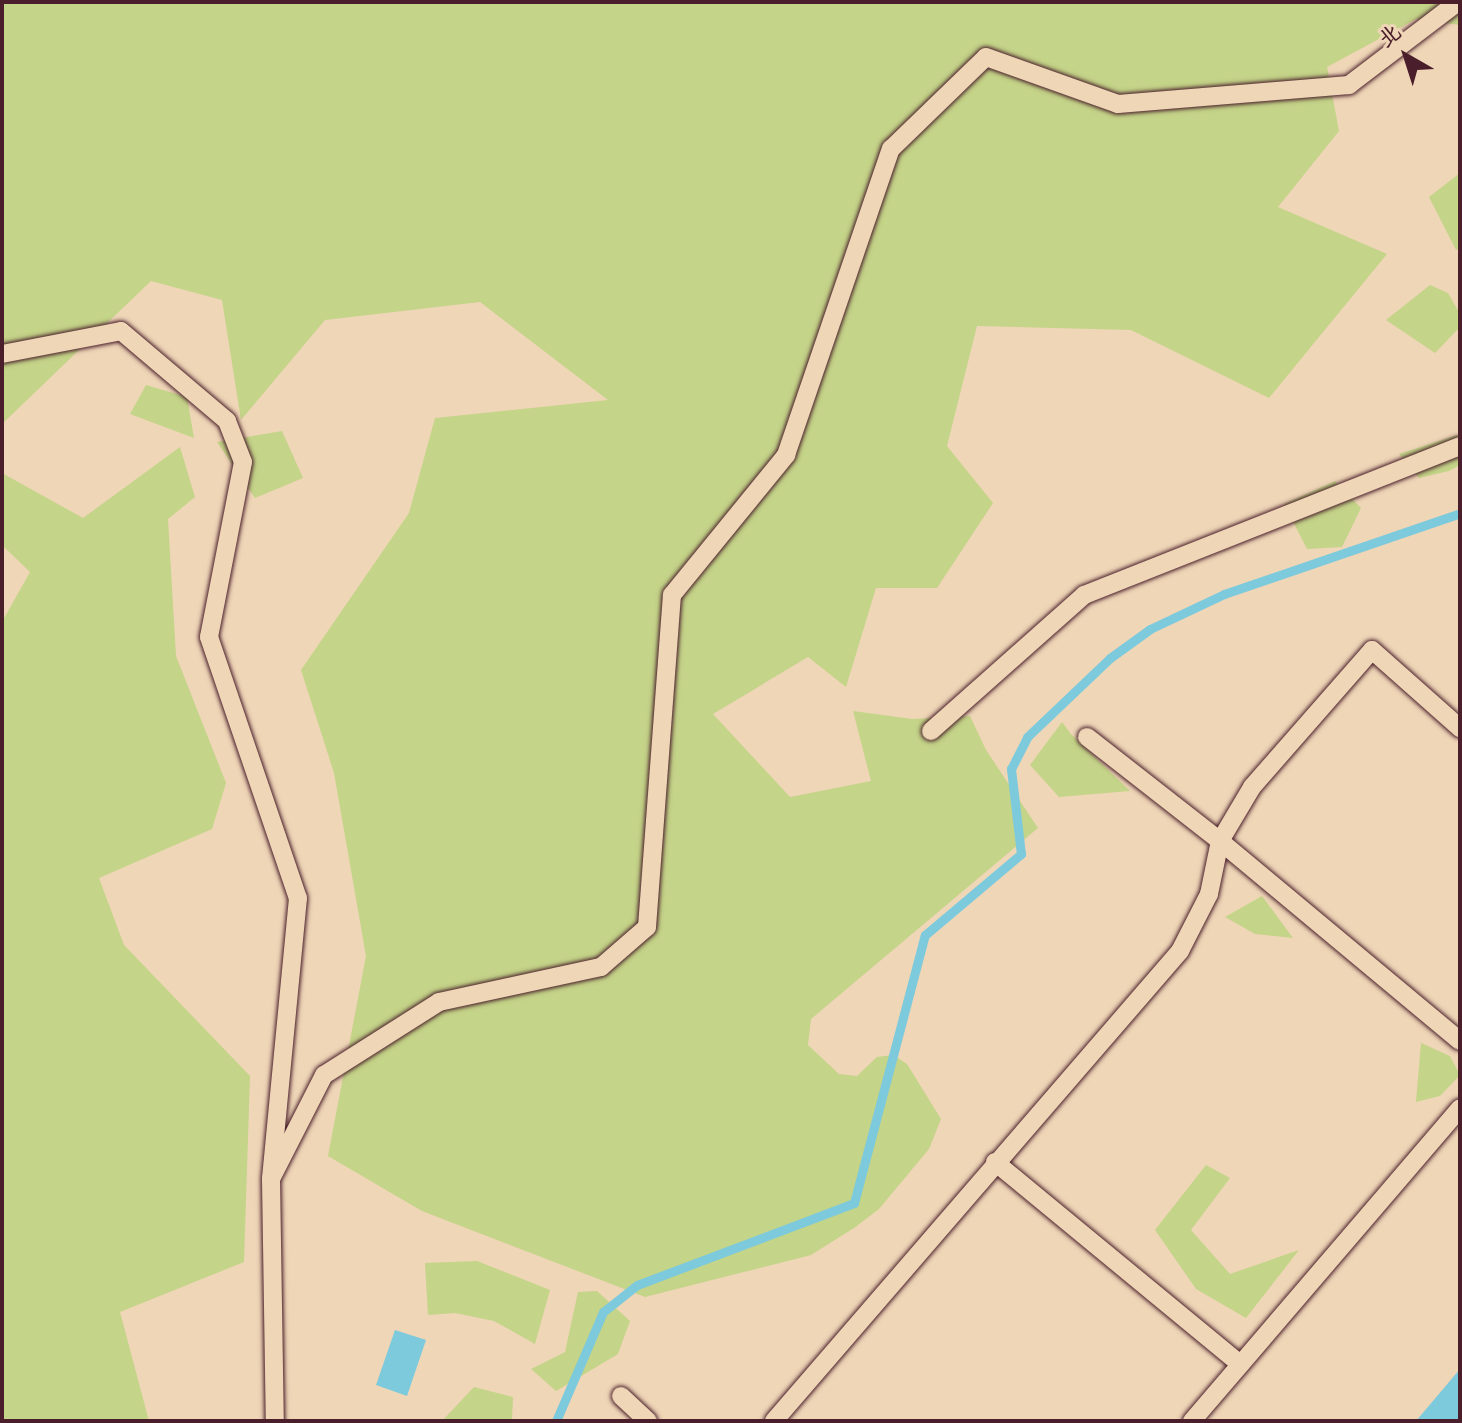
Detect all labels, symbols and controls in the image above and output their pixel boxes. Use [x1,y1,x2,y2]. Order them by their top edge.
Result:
north arrow [1366,16,1446,96]
text: 北 [1372,18,1410,57]

